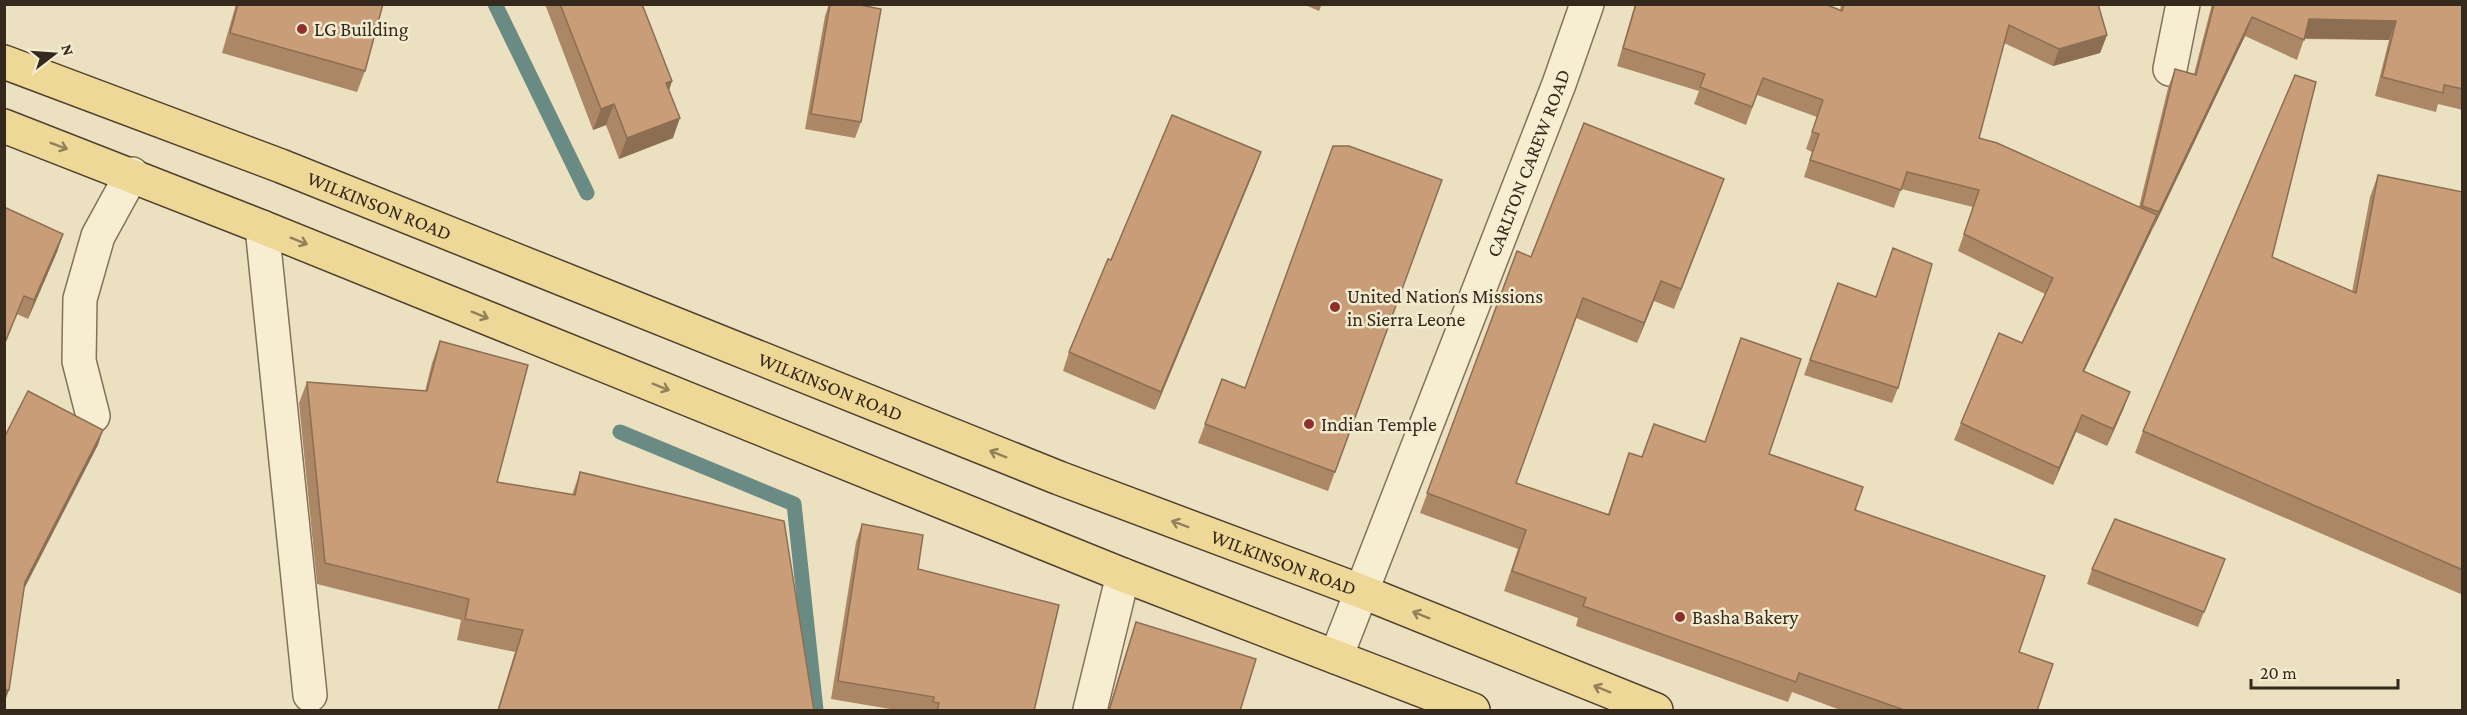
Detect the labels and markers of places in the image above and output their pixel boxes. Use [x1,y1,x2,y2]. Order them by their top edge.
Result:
place label: LG Building [314,18,409,41]
marker: LG Building [295,22,309,36]
place label: United Nations Missions in Sierra Leone [1347,285,1543,330]
marker: United Nations Missions in Sierra Leone [1328,300,1342,314]
place label: Indian Temple [1321,413,1437,436]
marker: Indian Temple [1302,417,1316,431]
place label: Basha Bakery [1692,606,1799,629]
marker: Basha Bakery [1673,610,1687,624]

